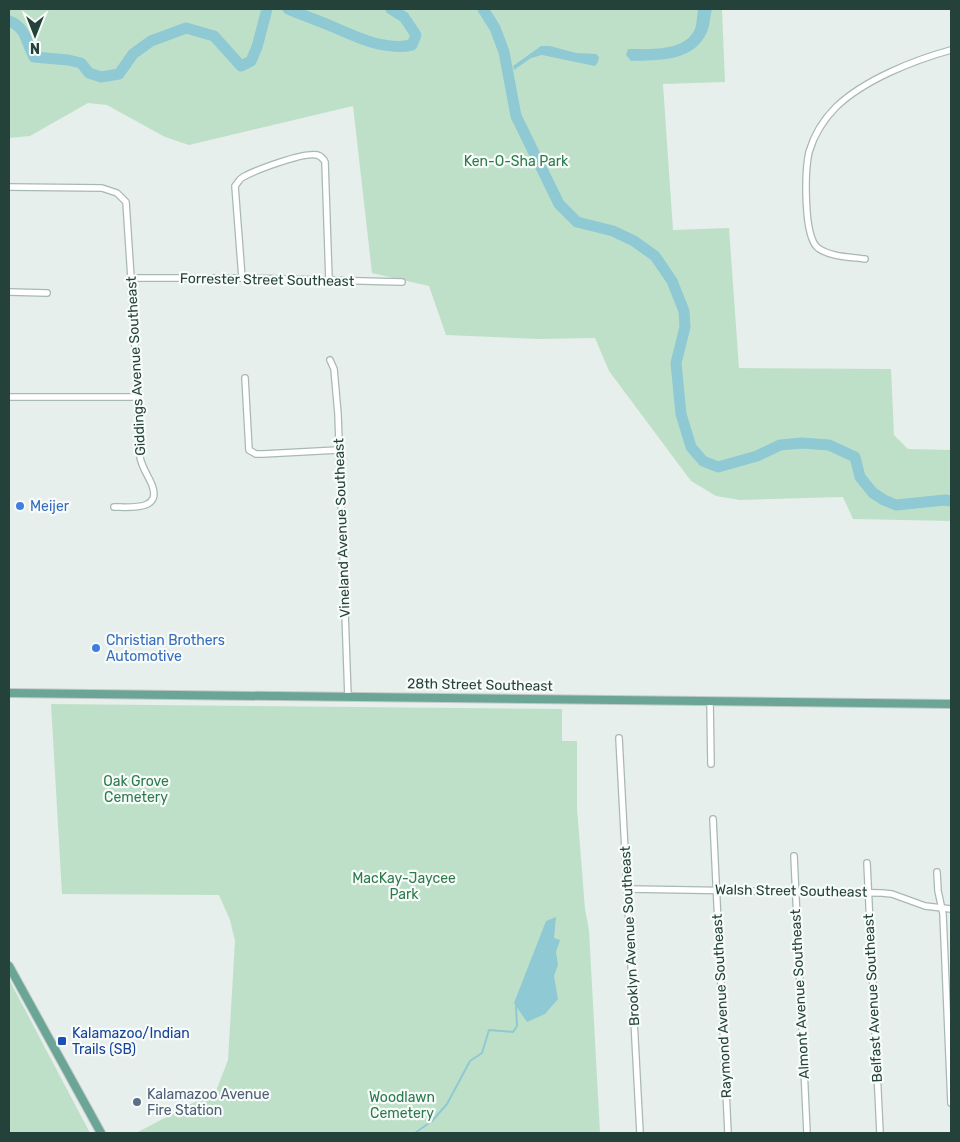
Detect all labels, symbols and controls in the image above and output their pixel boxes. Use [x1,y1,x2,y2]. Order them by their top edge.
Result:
north arrow [10,10,60,60]
text: N [30,39,40,56]
park label: Ken-O-Sha Park [464,153,569,170]
street label: Forrester Street Southeast [180,270,355,290]
street label: Giddings Avenue Southeast [123,275,149,456]
street label: Vineland Avenue Southeast [330,437,354,618]
place label: Meijer [30,498,70,515]
marker: Meijer [14,500,26,512]
place label: Christian Brothers Automotive [106,632,225,665]
marker: Christian Brothers Automotive [90,642,102,654]
street label: 28th Street Southeast [407,675,554,695]
park label: Oak Grove Cemetery [103,773,169,806]
street label: Brooklyn Avenue Southeast [617,845,643,1026]
park label: MacKay-Jaycee Park [352,870,456,903]
street label: Walsh Street Southeast [715,881,868,901]
street label: Almont Avenue Southeast [787,908,813,1079]
street label: Raymond Avenue Southeast [709,913,735,1099]
street label: Belfast Avenue Southeast [860,913,886,1083]
place label: Kalamazoo/Indian Trails (SB) [72,1025,190,1058]
marker: Kalamazoo/Indian Trails (SB) [56,1035,68,1047]
place label: Kalamazoo Avenue Fire Station [147,1086,270,1119]
park label: Woodlawn Cemetery [369,1089,435,1122]
marker: Kalamazoo Avenue Fire Station [131,1096,143,1108]

